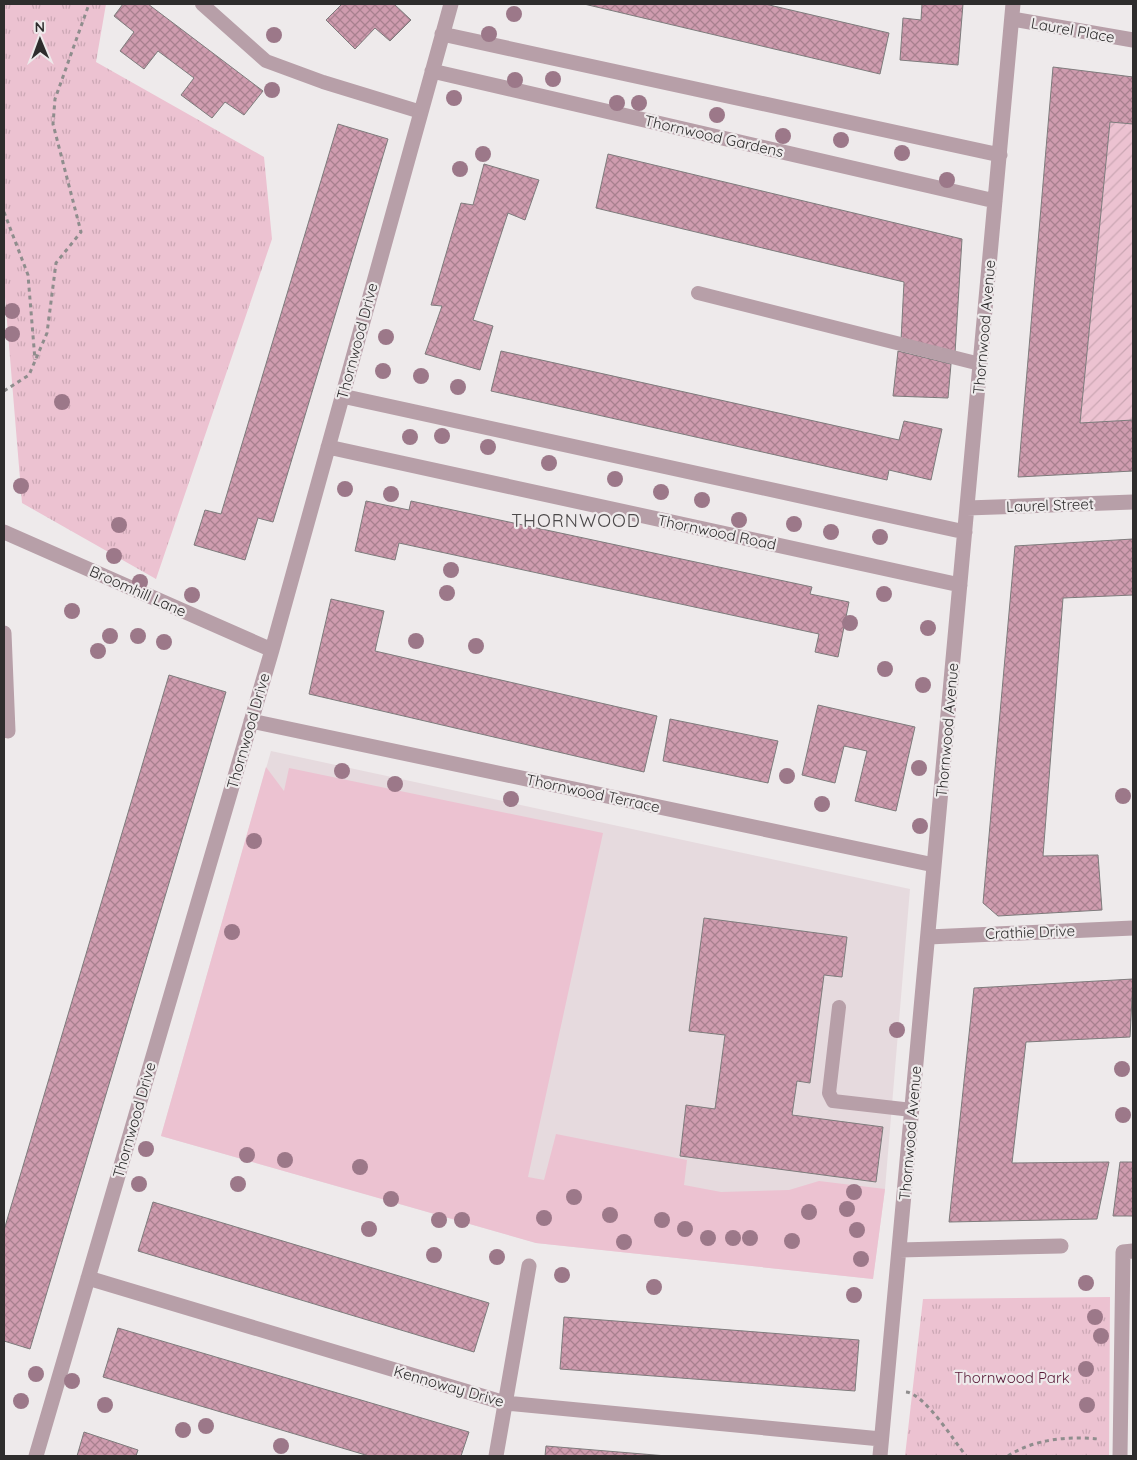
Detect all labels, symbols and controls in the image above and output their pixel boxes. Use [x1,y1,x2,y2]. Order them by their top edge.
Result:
street label: Laurel Place [1030,13,1116,47]
north arrow [15,15,65,65]
text: N [34,18,45,36]
street label: Thornwood Gardens [643,111,785,161]
street label: Thornwood Avenue [969,259,999,395]
street label: Thornwood Drive [332,281,382,401]
street label: Laurel Street [1006,494,1094,516]
district label: THORNWOOD [511,509,641,532]
street label: Thornwood Road [656,510,778,554]
street label: Broomhill Lane [87,561,189,621]
street label: Thornwood Avenue [932,662,962,798]
street label: Thornwood Drive [222,671,274,791]
street label: Thornwood Terrace [524,770,662,816]
street label: Crathie Drive [985,921,1075,943]
street label: Thornwood Drive [108,1060,160,1180]
street label: Thornwood Avenue [895,1065,925,1201]
street label: Kennoway Drive [392,1361,506,1411]
park label: Thornwood Park [954,1368,1070,1387]

